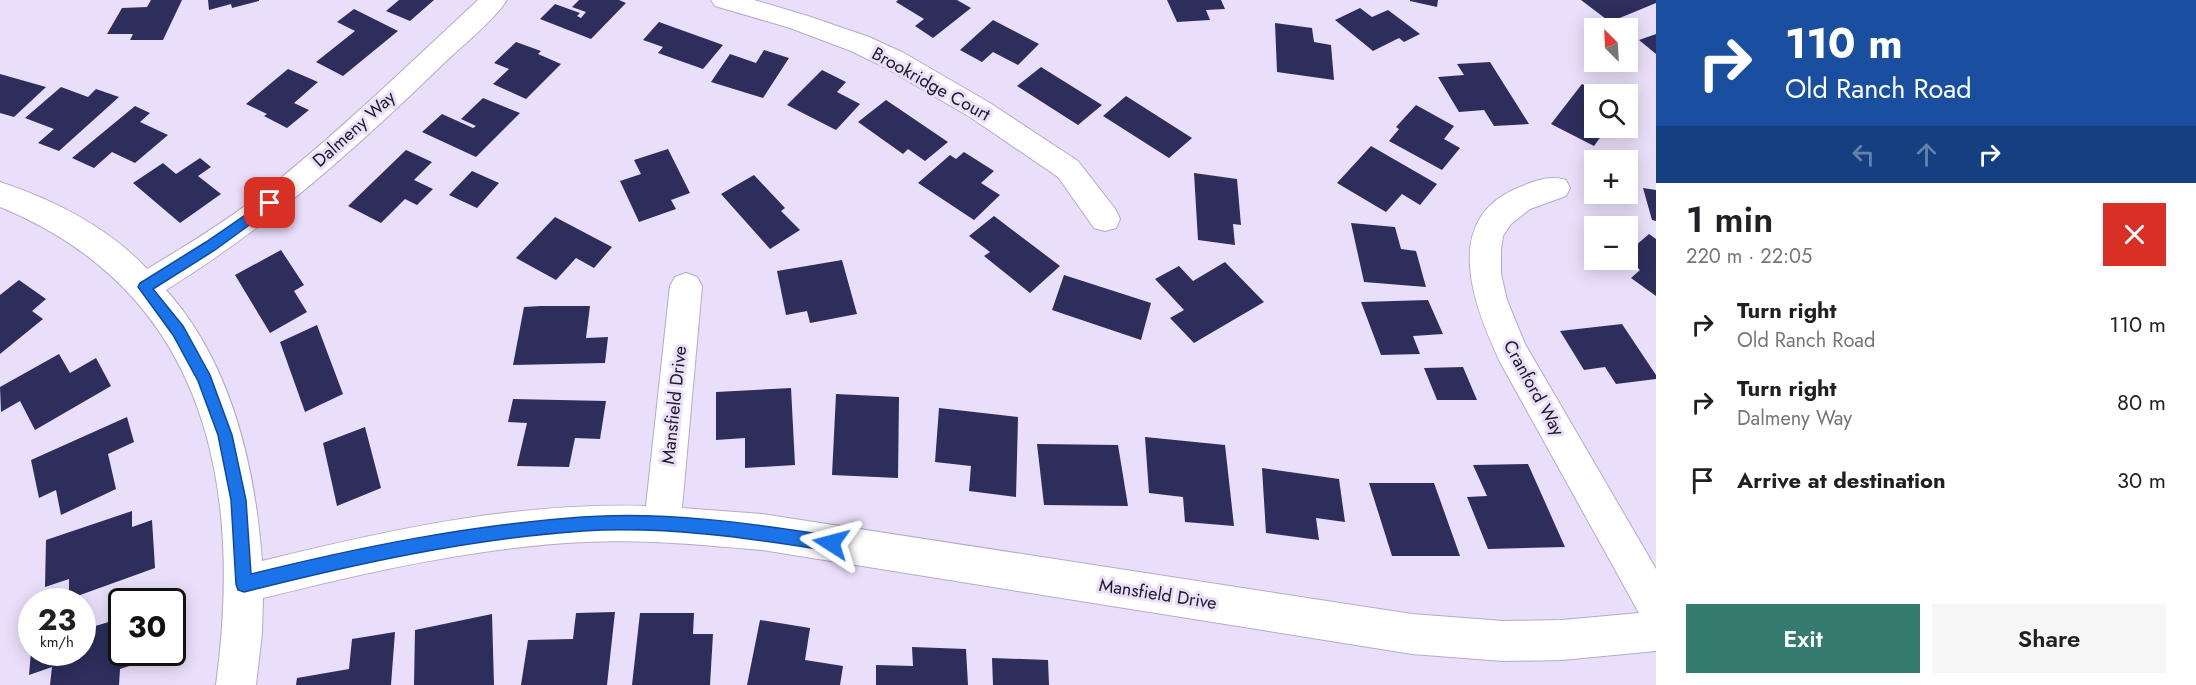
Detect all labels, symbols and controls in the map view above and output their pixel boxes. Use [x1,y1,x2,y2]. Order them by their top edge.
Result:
text: 110 m [1785,13,1903,74]
north arrow [1584,18,1638,72]
map controls [1584,18,1638,270]
icon: right [1686,24,1764,102]
street label: Brookridge Court [867,41,995,128]
text: Old Ranch Road [1785,69,1972,108]
button: search [1584,84,1638,138]
street label: Dalmeny Way [307,85,401,173]
icon: left [1847,138,1880,171]
icon: ahead [1910,138,1943,171]
icon: right [1973,138,2006,171]
button: + [1584,150,1638,204]
pin [244,177,295,228]
icon: arrive [253,186,286,219]
text: 1 min [1686,193,1773,245]
button: close [2103,203,2166,266]
button: − [1584,216,1638,270]
text: 220 m · 22:05 [1686,242,1812,271]
text: Turn right [1737,294,1837,326]
icon: right [1686,308,1719,341]
text: 110 m [2109,308,2166,340]
text: Old Ranch Road [1737,326,1875,355]
street label: Cranford Way [1497,335,1571,441]
street label: Mansfield Drive [655,345,693,465]
text: Turn right [1737,372,1837,404]
icon: right [1686,386,1719,419]
text: 80 m [2117,386,2166,418]
text: Dalmeny Way [1737,404,1852,433]
icon: arrive [1686,464,1719,497]
text: Arrive at destination [1737,464,1946,496]
text: 30 m [2117,464,2166,496]
position arrow [799,511,863,575]
street label: Mansfield Drive [1097,572,1219,616]
speed limit sign: 30 [108,588,186,666]
text: 23 [38,598,76,641]
button: Exit [1686,604,1920,673]
button: Share [1932,604,2166,673]
text: km/h [40,631,74,653]

